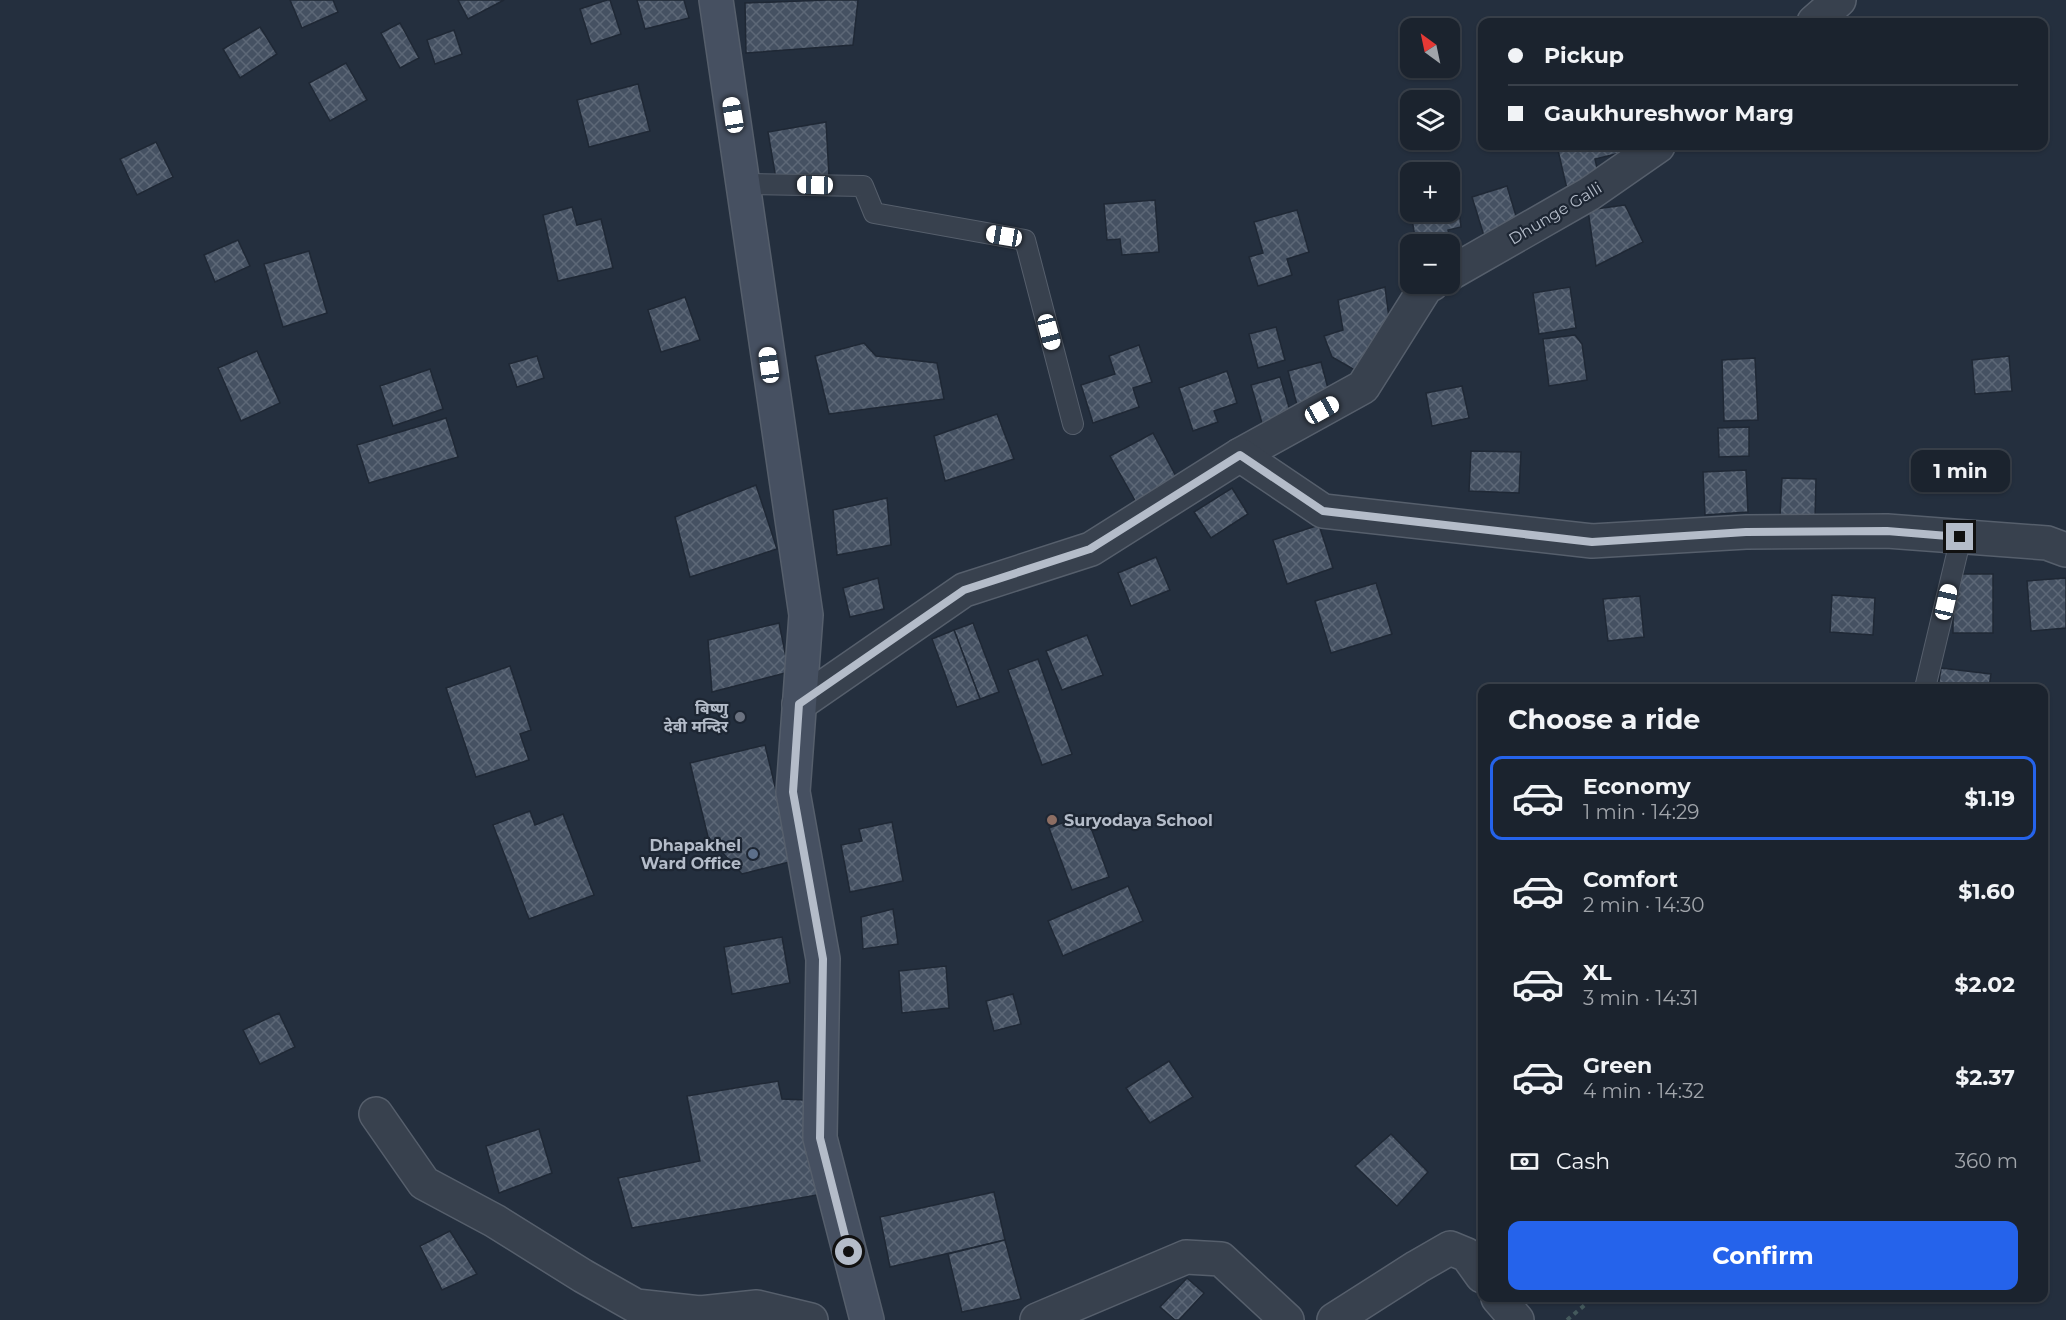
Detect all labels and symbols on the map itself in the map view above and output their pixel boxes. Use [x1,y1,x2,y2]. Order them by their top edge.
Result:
north arrow [1400,18,1460,78]
car [721,96,745,134]
car [797,176,833,194]
street label: Dhunge Galli [1505,178,1605,249]
car [985,224,1023,248]
car [1036,312,1062,352]
car [758,346,780,384]
car [1302,393,1342,427]
callout: 1 min [1910,450,2010,492]
route end [1946,523,1973,550]
car [1933,582,1959,622]
place label: बिष्णु देवी मन्दिर [664,699,729,736]
marker: बिष्णु देवी मन्दिर [733,710,747,724]
place label: Suryodaya School [1064,811,1213,830]
marker: Suryodaya School [1045,813,1059,827]
place label: Dhapakhel Ward Office [641,836,741,873]
marker: Dhapakhel Ward Office [746,847,760,861]
route start [835,1238,862,1265]

